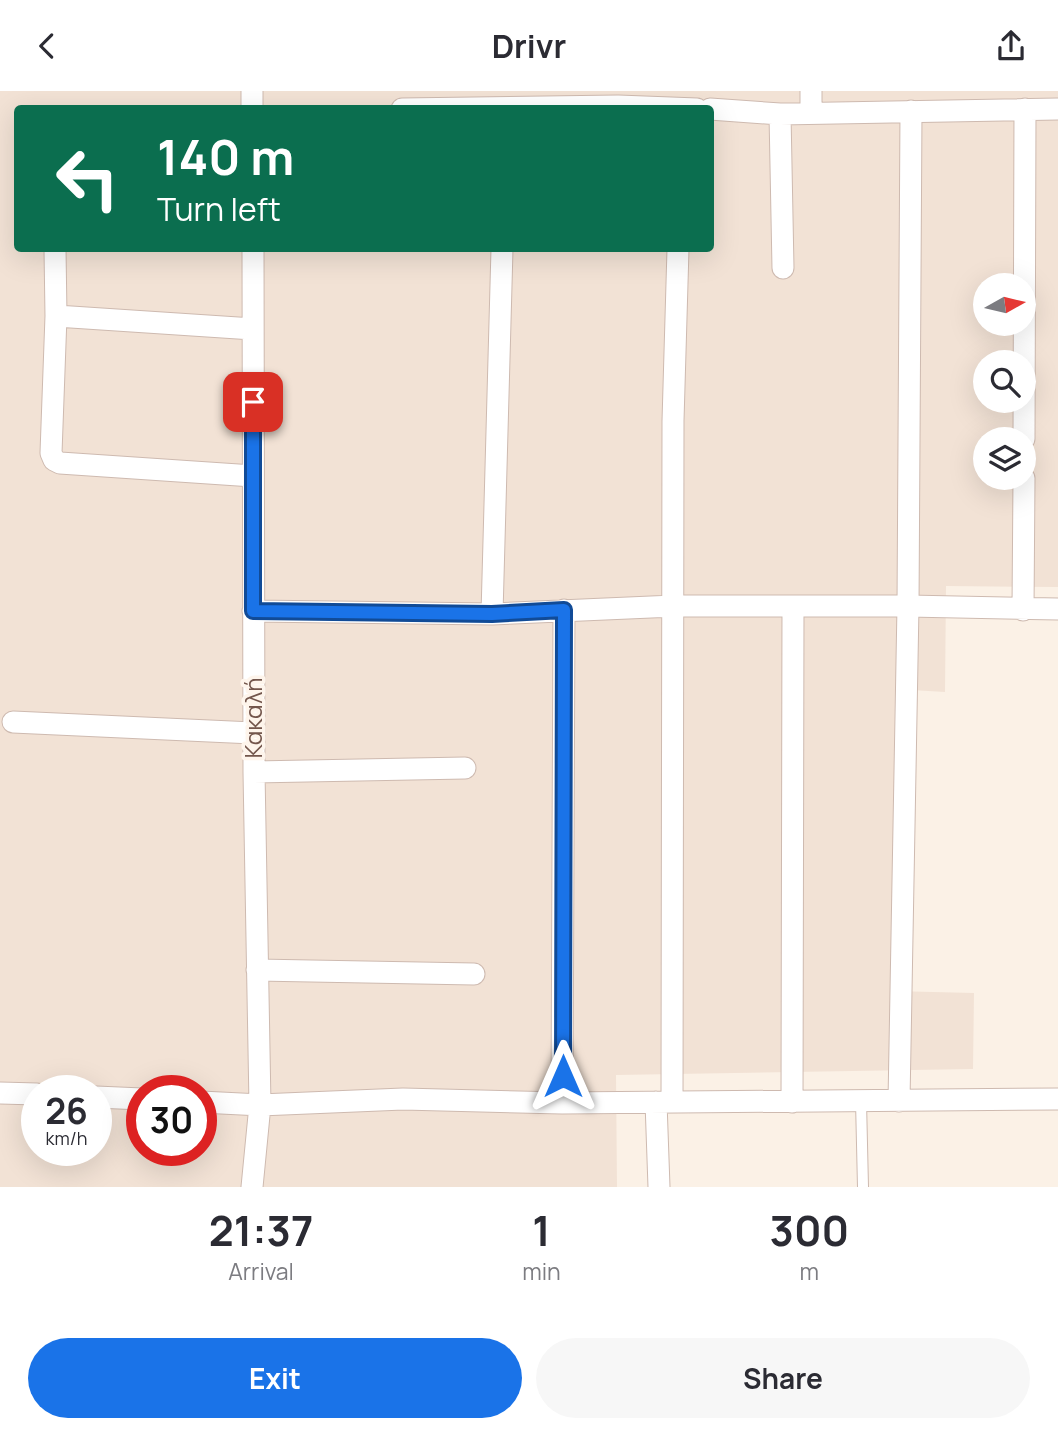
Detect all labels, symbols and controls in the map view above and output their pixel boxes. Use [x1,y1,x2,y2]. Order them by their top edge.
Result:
text: Drivr [492,24,566,68]
icon: back [28,27,66,65]
icon: share [992,27,1030,65]
text: 140 m [157,123,294,190]
icon: left [42,133,133,224]
text: Turn left [157,187,281,231]
north arrow [973,273,1036,336]
map controls [973,273,1036,490]
button: search [973,350,1036,413]
pin [223,372,283,432]
icon: arrive [234,383,272,421]
button: layers [973,427,1036,490]
street label: Κακαλή [236,677,269,759]
position arrow [526,1039,600,1113]
speed limit sign: 30 [126,1075,217,1166]
text: 26 [45,1087,88,1135]
text: km/h [46,1126,87,1150]
text: 21:37 [209,1201,313,1259]
text: 1 [532,1201,551,1259]
text: 300 [770,1201,849,1259]
text: Arrival [228,1255,294,1287]
text: min [522,1255,561,1287]
text: m [800,1255,819,1287]
button: Exit [28,1338,522,1418]
button: Share [536,1338,1030,1418]

